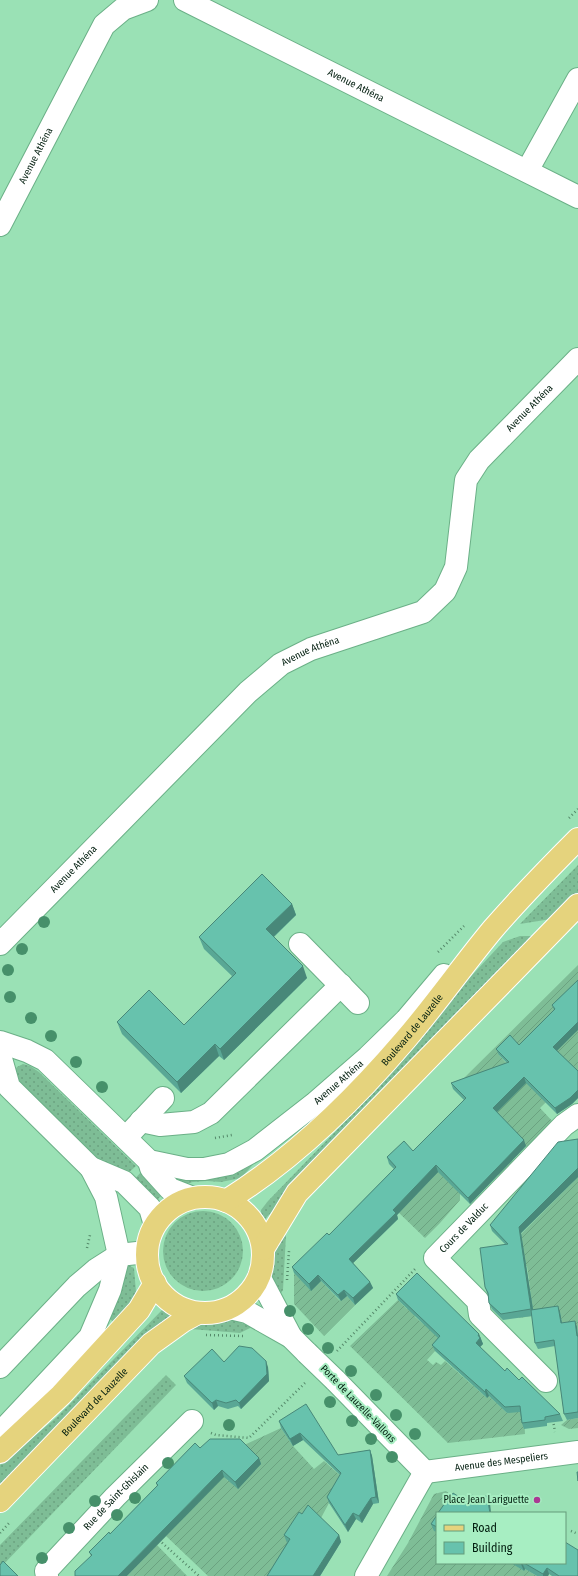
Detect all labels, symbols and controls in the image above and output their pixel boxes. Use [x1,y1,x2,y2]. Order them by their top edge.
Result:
street label: Avenue Athéna [326,66,386,105]
street label: Avenue Athéna [16,126,56,186]
street label: Avenue Athéna [504,382,556,434]
street label: Avenue Athéna [280,634,341,669]
street label: Avenue Athéna [48,843,100,895]
street label: Boulevard de Lauzelle [379,992,446,1069]
street label: Avenue Athéna [312,1058,366,1107]
street label: Cours de Valduc [437,1200,492,1256]
street label: Porte de Lauzelle-Vallons [318,1363,398,1445]
street label: Boulevard de Lauzelle [59,1366,130,1439]
street label: Avenue des Mespeliers [454,1450,549,1474]
street label: Rue de Saint-Ghislain [81,1461,151,1533]
place label: Place Jean Lariguette [444,1494,529,1506]
marker: Place Jean Lariguette [532,1495,542,1505]
legend [436,1512,566,1564]
text: Road [472,1521,497,1535]
text: Building [472,1541,513,1555]

